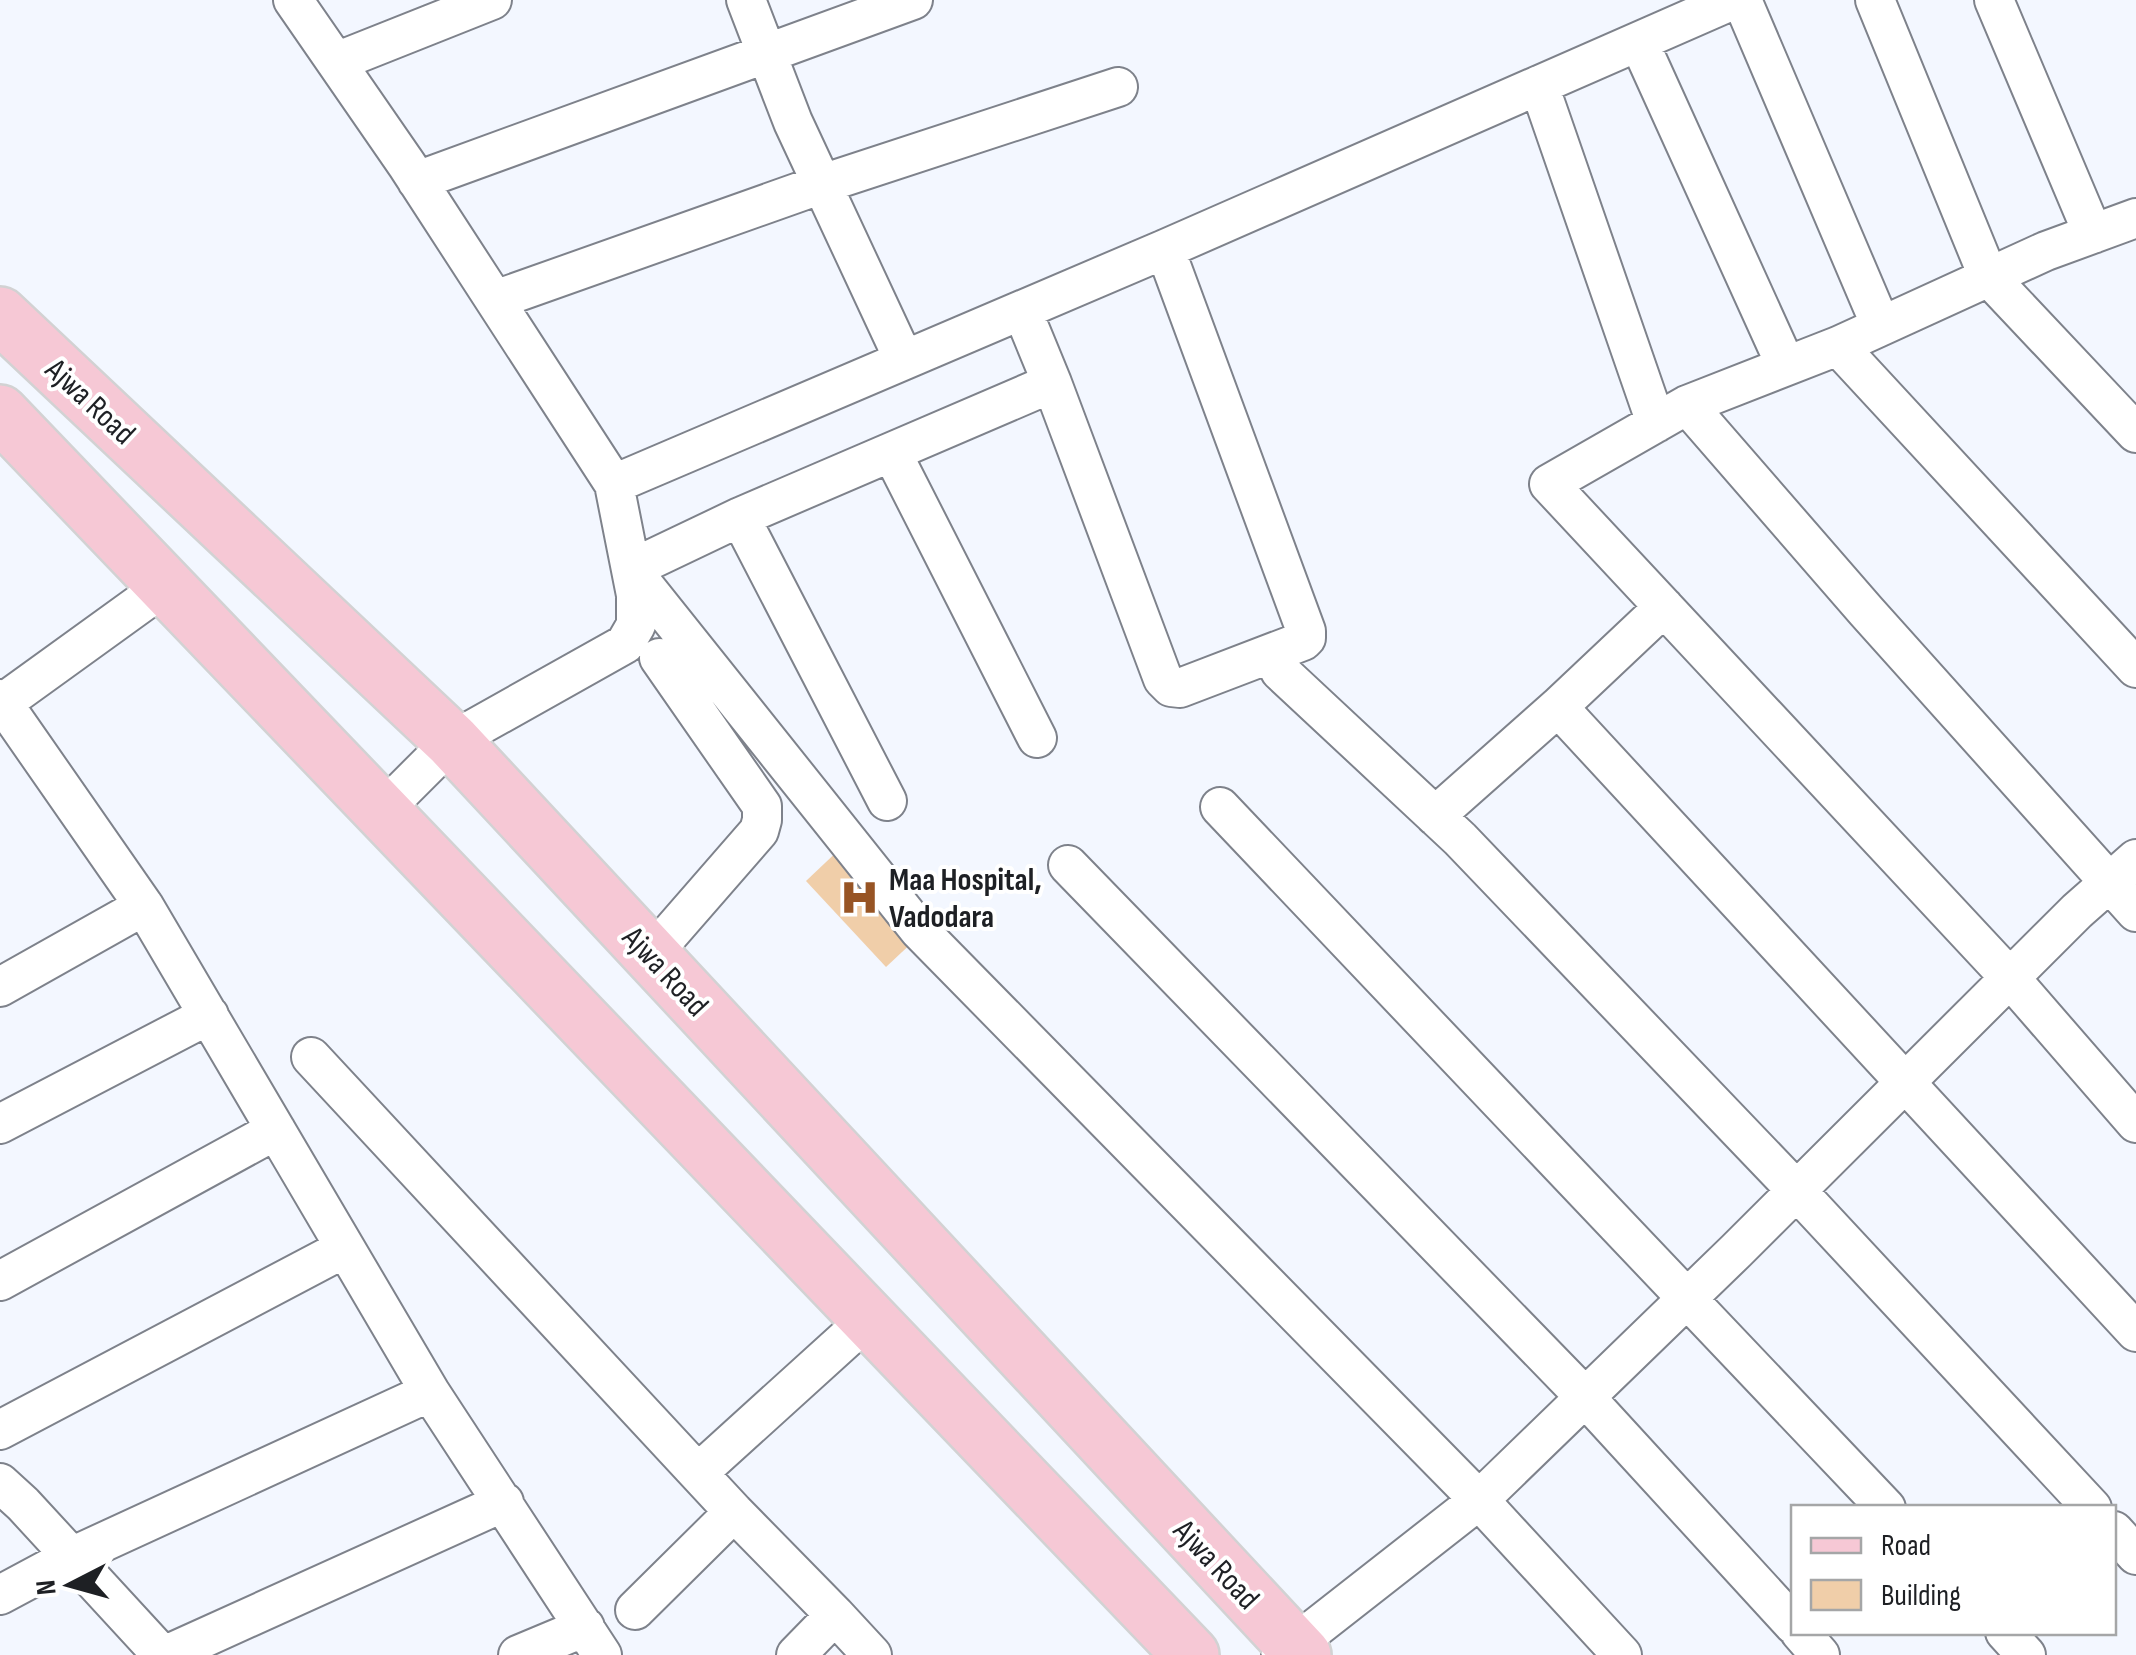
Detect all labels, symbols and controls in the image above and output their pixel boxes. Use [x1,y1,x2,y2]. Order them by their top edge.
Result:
street label: Ajwa Road [36,350,143,453]
place label: Maa Hospital, Vadodara [889,861,1042,937]
hospital icon: Maa Hospital, Vadodara [838,876,880,918]
street label: Ajwa Road [613,918,716,1025]
legend [1791,1505,2116,1635]
street label: Ajwa Road [1164,1511,1267,1618]
text: Road [1881,1528,1931,1564]
north arrow [20,1535,120,1635]
text: N [29,1578,64,1597]
text: Building [1881,1578,1961,1614]

